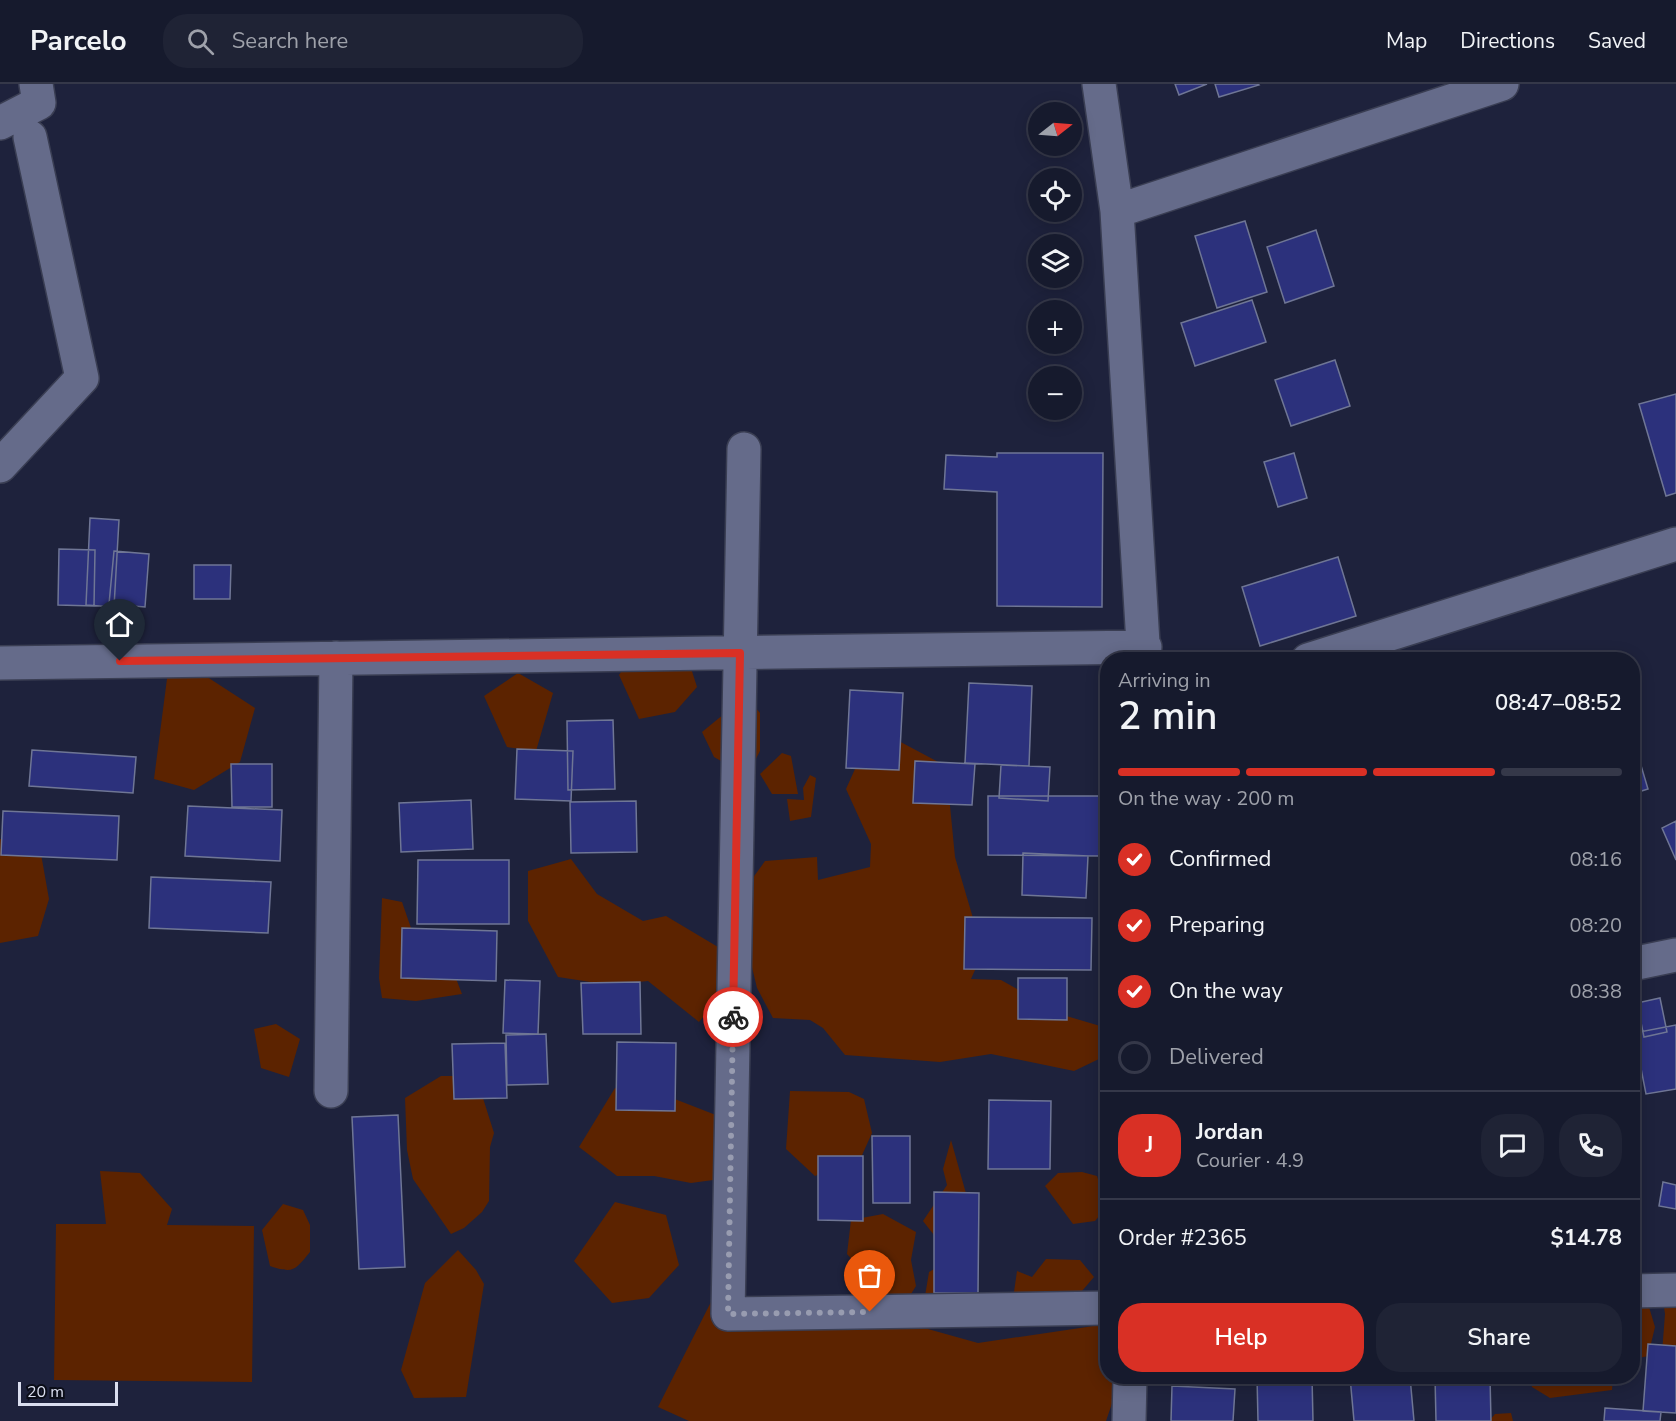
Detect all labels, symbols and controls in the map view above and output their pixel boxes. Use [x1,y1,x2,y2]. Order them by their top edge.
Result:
search box [163,14,583,68]
text: Parcelo [30,22,127,60]
icon: search [184,25,217,58]
text: Search here [232,26,348,56]
text: Map [1386,27,1427,55]
text: Directions [1460,27,1555,55]
text: Saved [1588,27,1646,55]
north arrow [1028,102,1082,156]
map controls [1028,102,1082,420]
button: locate [1028,168,1082,222]
button: layers [1028,234,1082,288]
button: + [1028,300,1082,354]
button: − [1028,366,1082,420]
pin [94,599,145,661]
icon: home [103,608,136,641]
text: Arriving in [1118,667,1211,694]
text: 08:47–08:52 [1495,688,1622,718]
text: 2 min [1118,690,1217,743]
text: On the way · 200 m [1118,785,1294,812]
icon: check [1118,843,1151,876]
text: Confirmed [1169,844,1271,874]
text: 08:16 [1569,846,1622,873]
icon: check [1118,909,1151,942]
text: Preparing [1169,910,1265,940]
text: 08:20 [1569,912,1622,939]
icon: check [1118,975,1151,1008]
text: On the way [1169,976,1283,1006]
text: 08:38 [1569,978,1622,1005]
courier [703,987,763,1047]
icon: bike [717,1001,750,1034]
text: Delivered [1169,1042,1264,1072]
button: chat [1481,1114,1544,1177]
button: phone [1559,1114,1622,1177]
text: Jordan [1196,1117,1263,1147]
text: J [1146,1130,1153,1160]
text: Courier · 4.9 [1196,1147,1304,1174]
text: Order #2365 [1118,1223,1247,1253]
text: $14.78 [1551,1223,1622,1253]
pin [844,1250,895,1312]
icon: bag [853,1259,886,1292]
button: Help [1118,1303,1364,1372]
button: Share [1376,1303,1622,1372]
scale bar [18,1379,118,1406]
text: 20 m [27,1381,64,1403]

